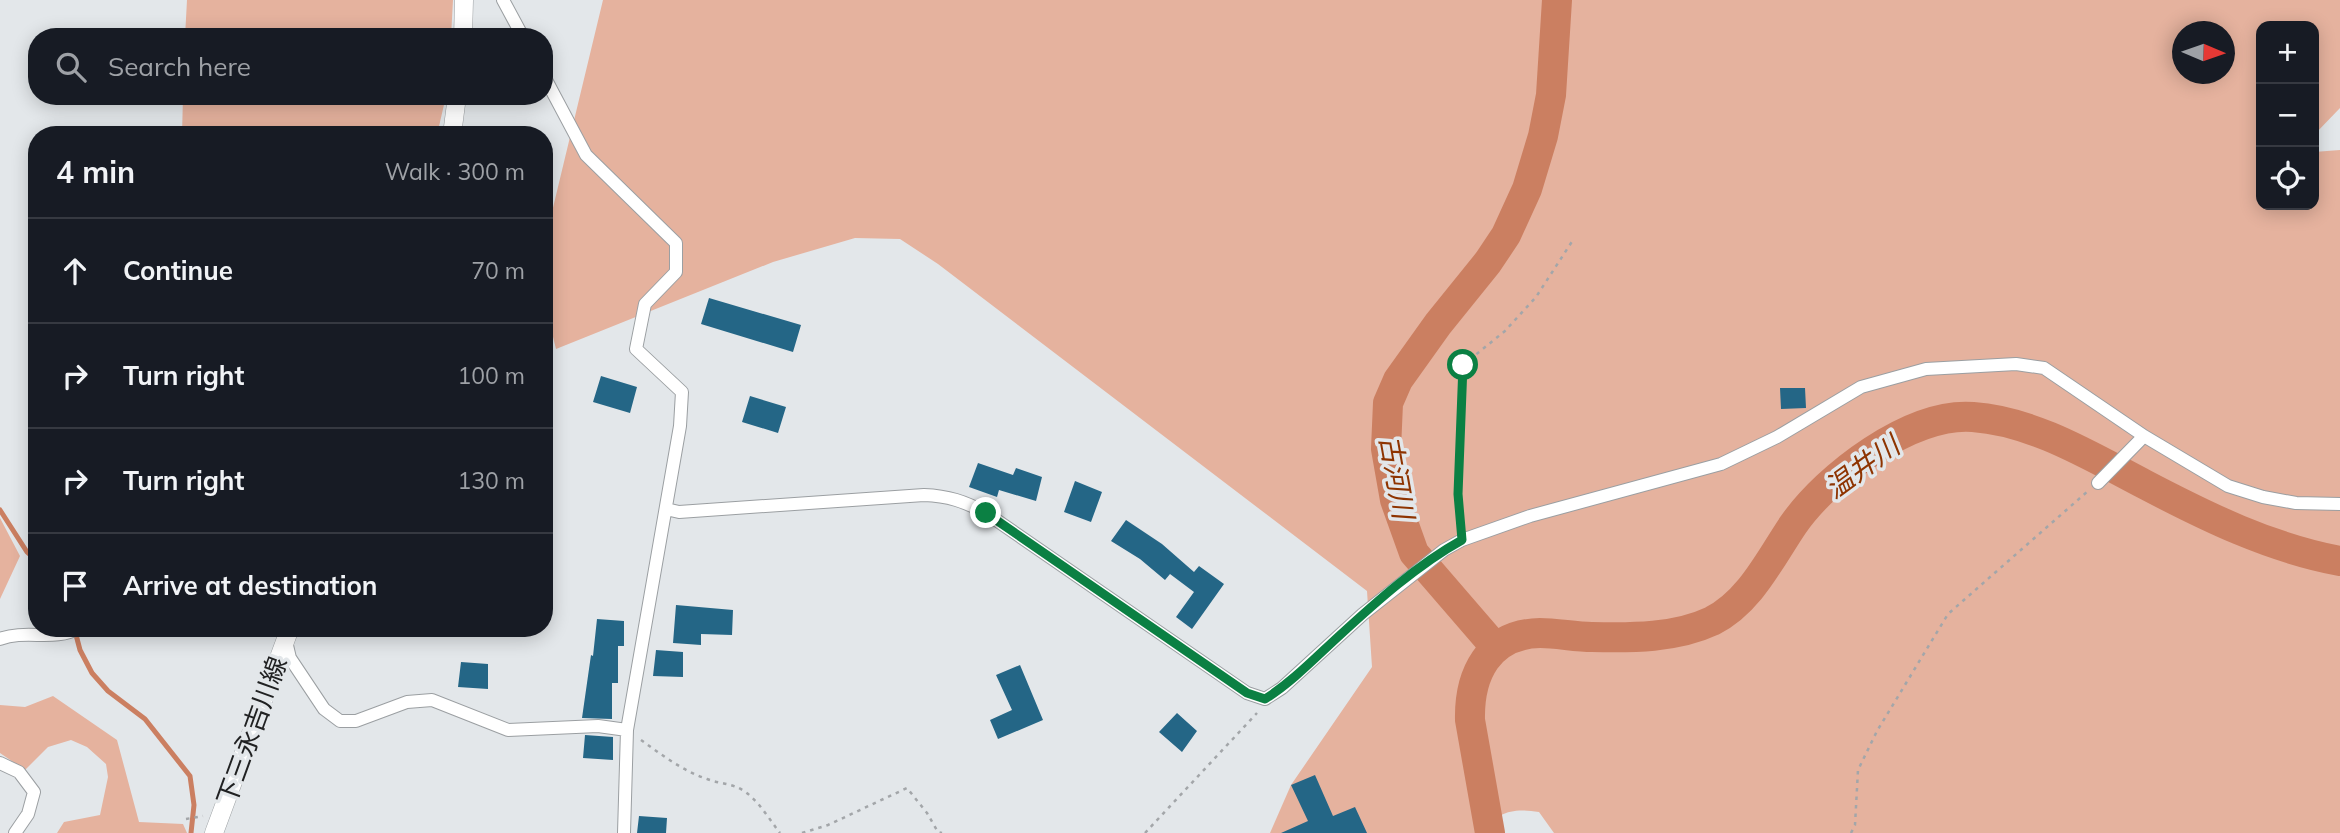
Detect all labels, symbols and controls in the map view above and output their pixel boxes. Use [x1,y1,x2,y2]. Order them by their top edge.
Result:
north arrow [2172,21,2235,84]
map controls [2256,21,2319,210]
button: + [2256,21,2319,84]
search box [28,28,553,105]
icon: search [52,48,90,86]
text: Search here [108,50,251,83]
button: − [2256,84,2319,147]
button: locate [2256,147,2319,210]
text: 4 min [56,153,135,191]
text: Walk · 300 m [385,157,525,186]
icon: ahead [56,252,94,290]
text: Continue [123,254,233,287]
text: 70 m [471,256,525,285]
route start [1447,349,1478,380]
icon: right [56,357,94,395]
text: Turn right [123,359,244,392]
text: 100 m [457,361,525,390]
water label: 温井川 [1817,426,1908,505]
water label: 古河川 [1373,433,1423,524]
icon: right [56,462,94,500]
text: Turn right [123,464,244,497]
text: 130 m [457,466,525,495]
route end [970,497,1001,528]
icon: arrive [56,567,94,605]
text: Arrive at destination [123,569,378,602]
street label: 下三永吉川線 [209,652,294,810]

